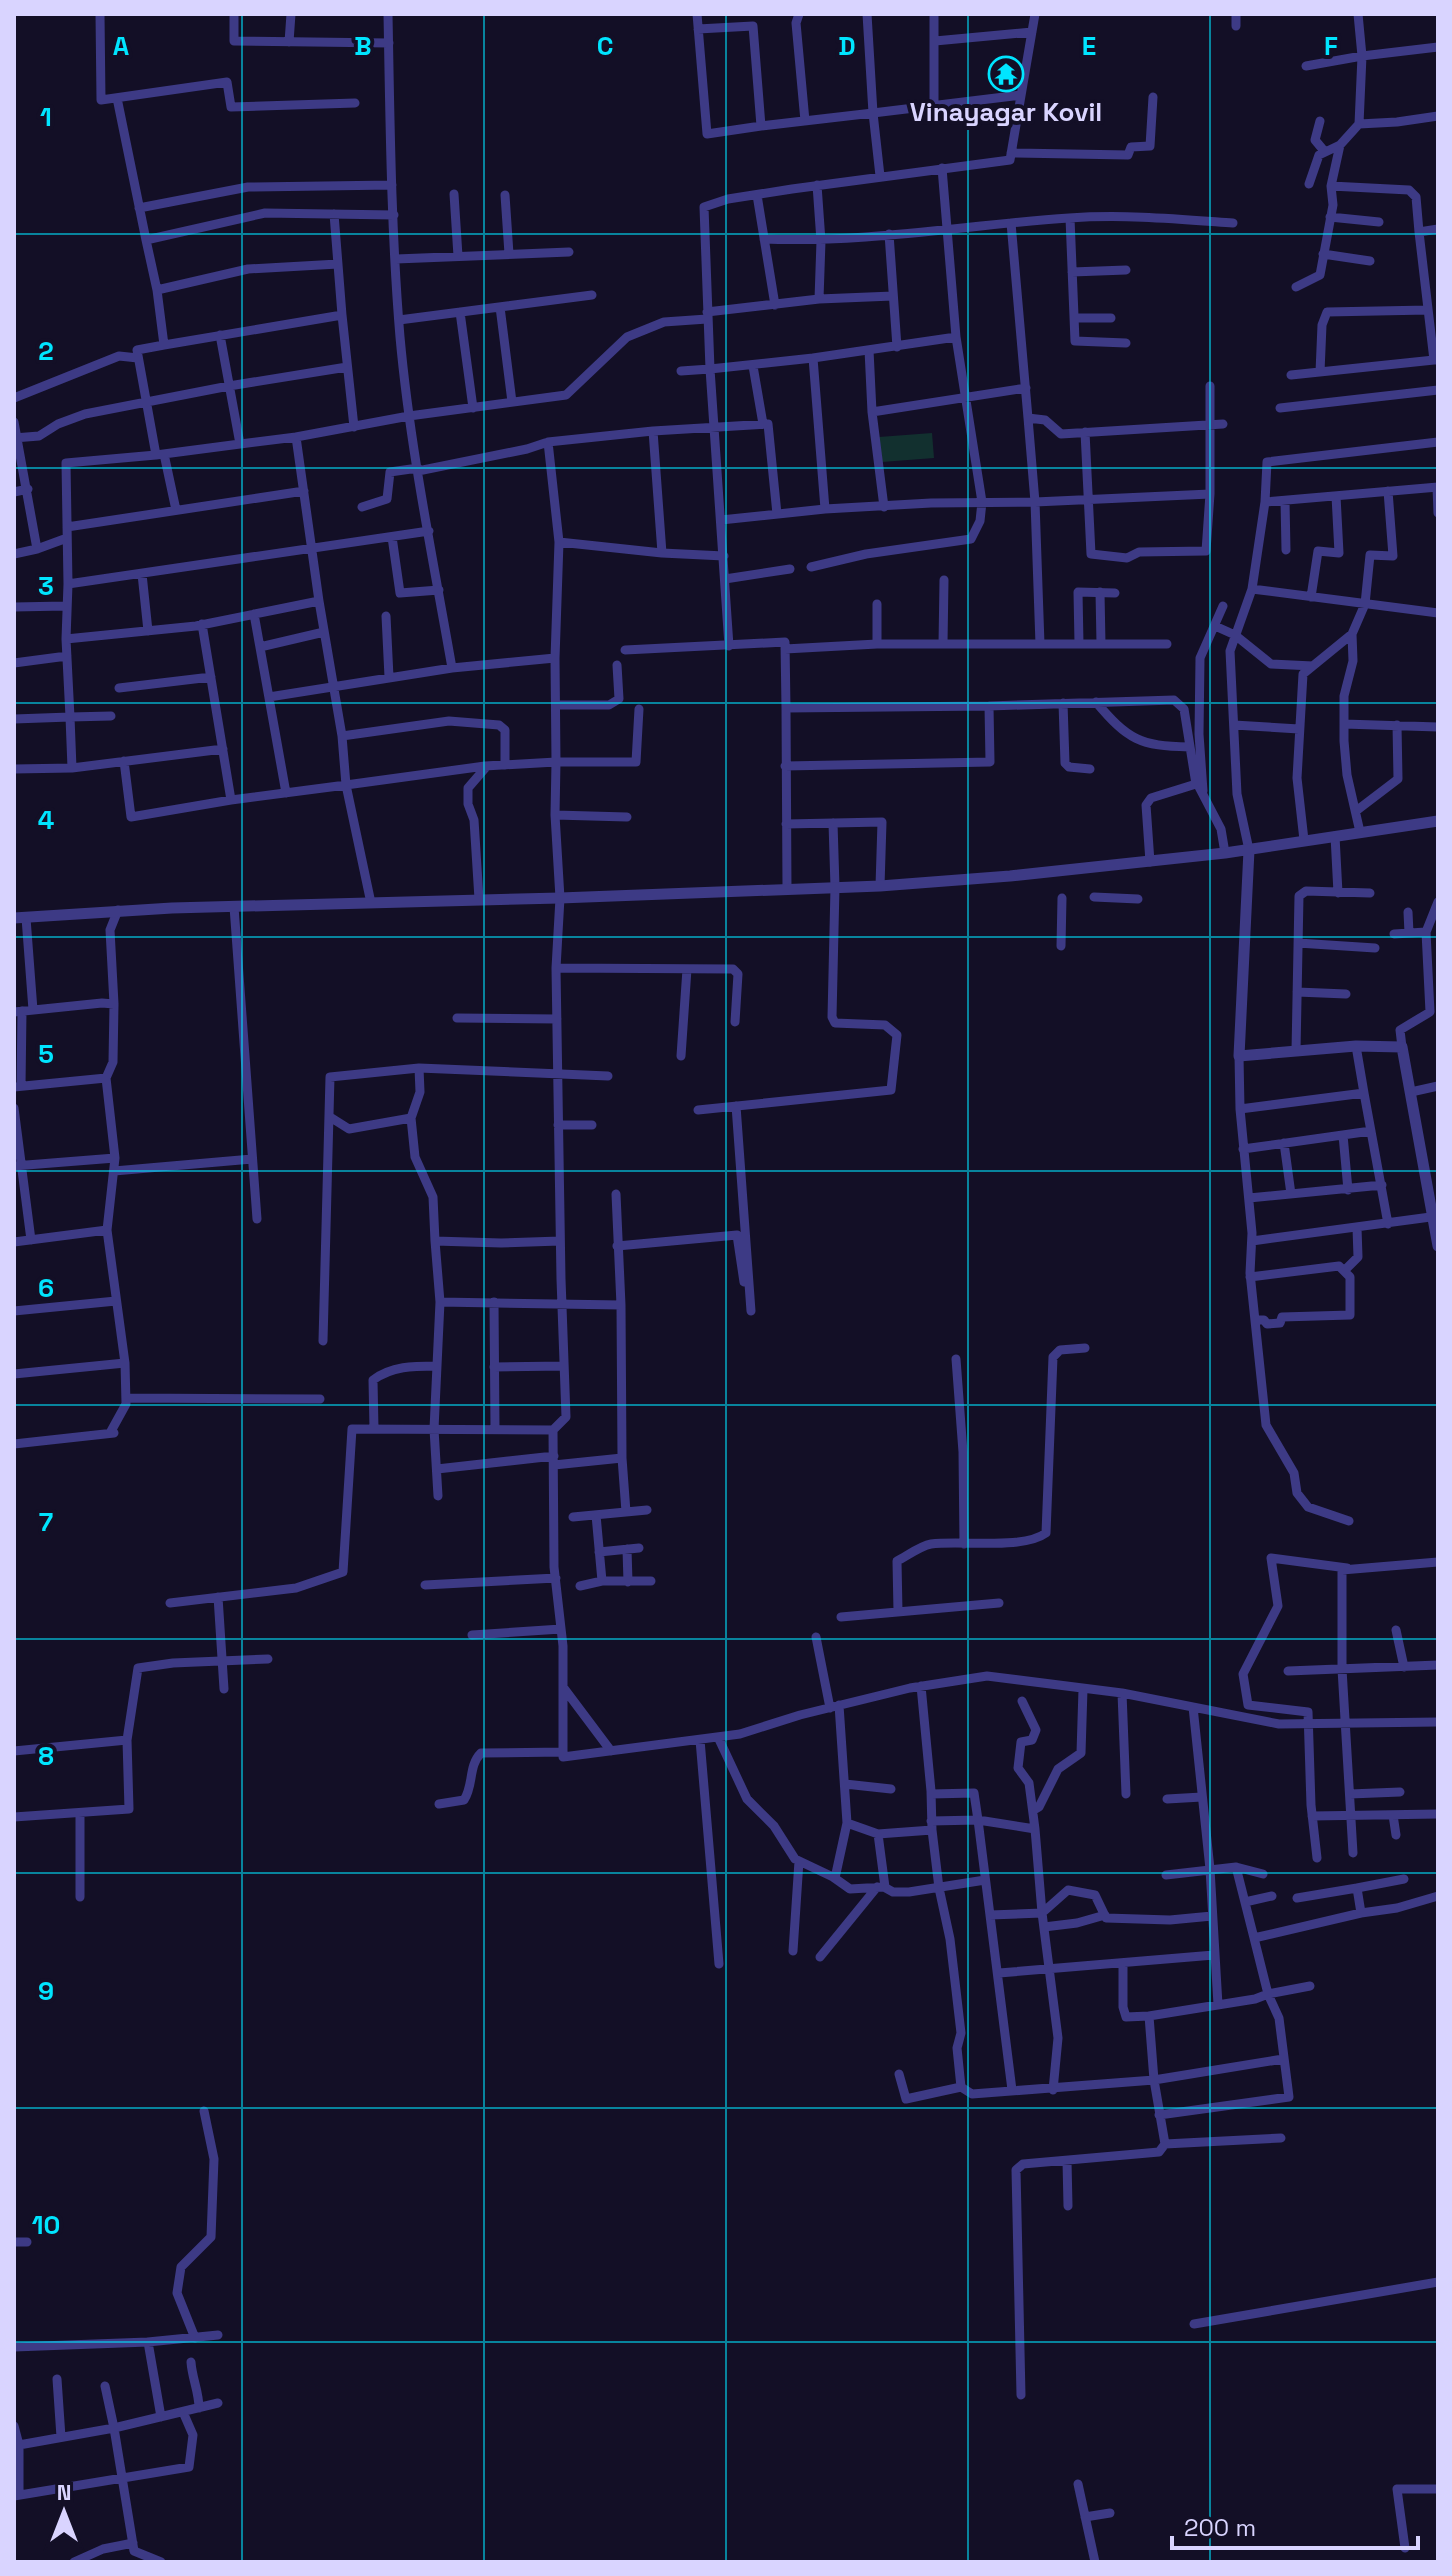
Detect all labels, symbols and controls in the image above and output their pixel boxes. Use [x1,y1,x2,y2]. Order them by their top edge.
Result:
text: A [113,29,130,63]
text: B [354,29,372,63]
text: C [597,29,613,63]
text: D [838,29,856,63]
text: E [1082,29,1096,63]
text: F [1324,29,1338,63]
temple icon: Vinayagar Kovil [987,55,1025,93]
place label: Vinayagar Kovil [910,95,1102,129]
text: 1 [40,100,52,134]
text: 2 [38,334,54,368]
text: 3 [38,569,54,603]
text: 4 [38,803,54,837]
text: 5 [38,1037,54,1071]
text: 6 [38,1271,54,1305]
text: 7 [39,1505,53,1539]
text: 8 [38,1739,54,1773]
text: 9 [38,1974,54,2008]
text: 10 [32,2208,60,2242]
north arrow [24,2472,104,2552]
text: N [57,2478,71,2506]
scale bar [1172,2500,1418,2550]
text: 200 m [1184,2512,1256,2543]

